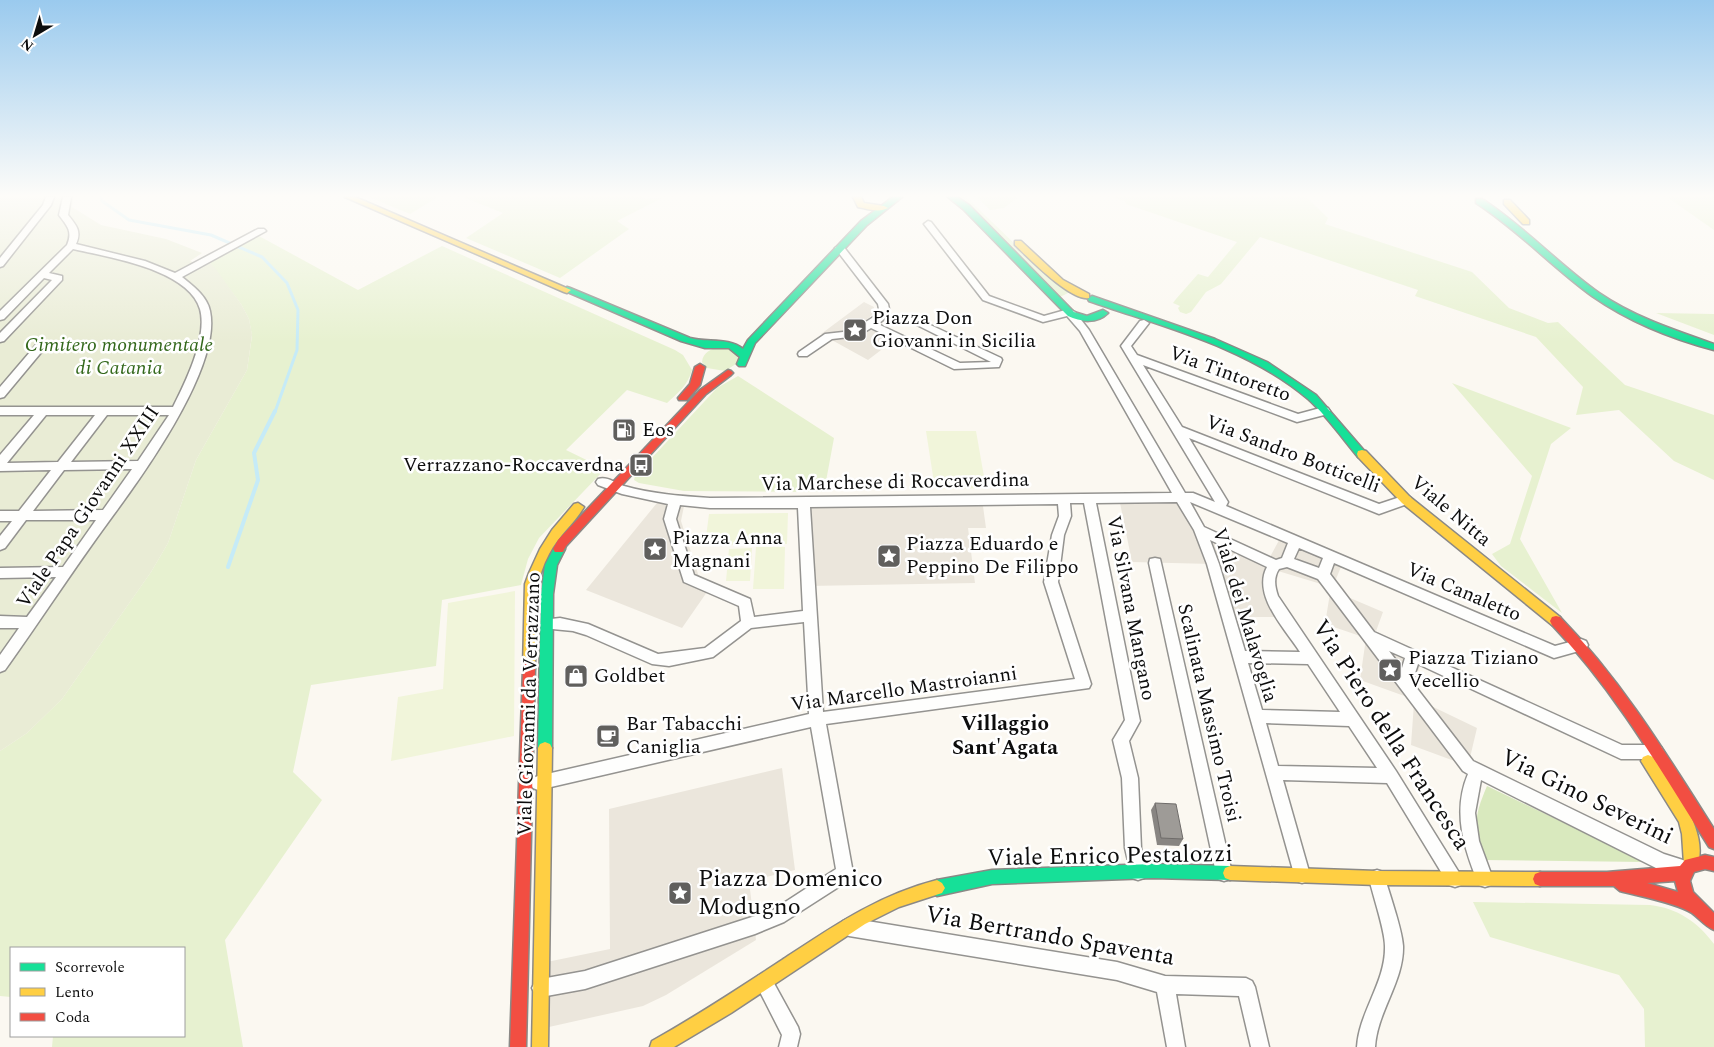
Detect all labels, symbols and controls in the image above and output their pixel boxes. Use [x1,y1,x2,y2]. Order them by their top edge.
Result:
north arrow [10,10,60,60]
text: N [16,33,38,57]
place label: Piazza Don Giovanni in Sicilia [872,303,1036,356]
place icon: Piazza Don Giovanni in Sicilia [842,317,868,343]
park label: Cimitero monumentale di Catania [25,330,213,383]
street label: Via Tintoretto [1165,338,1295,410]
street label: Viale Papa Giovanni XXIII [9,400,167,614]
street label: Via Sandro Botticelli [1201,407,1385,501]
place label: Eos [642,415,674,445]
fuel station icon: Eos [611,417,637,443]
place label: Verrazzano-Roccaverdna [403,450,624,480]
bus stop icon: Verrazzano-Roccaverdna [628,452,654,478]
street label: Via Marchese di Roccaverdina [761,465,1030,499]
street label: Viale Nitta [1404,468,1498,554]
street label: Via Silvana Mangano [1098,513,1164,703]
place label: Piazza Anna Magnani [672,523,783,576]
street label: Viale dei Malavoglia [1204,524,1286,706]
place label: Piazza Eduardo e Peppino De Filippo [906,529,1079,582]
place icon: Piazza Anna Magnani [642,536,668,562]
place icon: Piazza Eduardo e Peppino De Filippo [876,543,902,569]
street label: Via Canaletto [1402,554,1526,630]
street label: Viale Giovanni da Verrazzano [509,571,549,837]
street label: Scalinata Massimo Troisi [1169,601,1249,825]
street label: Via Piero della Francesca [1303,612,1479,858]
place label: Piazza Tiziano Vecellio [1408,643,1539,696]
place icon: Piazza Tiziano Vecellio [1377,657,1403,683]
street label: Via Marcello Mastroianni [789,658,1019,720]
place label: Goldbet [594,661,665,691]
shop icon: Goldbet [563,663,589,689]
district label: Villaggio Sant'Agata [952,708,1058,764]
place label: Bar Tabacchi Caniglia [626,709,742,762]
cafe icon: Bar Tabacchi Caniglia [595,723,621,749]
street label: Via Gino Severini [1495,740,1679,854]
street label: Viale Enrico Pestalozzi [987,836,1233,876]
place label: Piazza Domenico Modugno [698,861,883,925]
place icon: Piazza Domenico Modugno [667,880,693,906]
street label: Via Bertrando Spaventa [923,896,1178,976]
legend [10,947,185,1037]
text: Scorrevole [55,956,125,979]
text: Lento [55,981,94,1004]
text: Coda [55,1006,90,1029]

